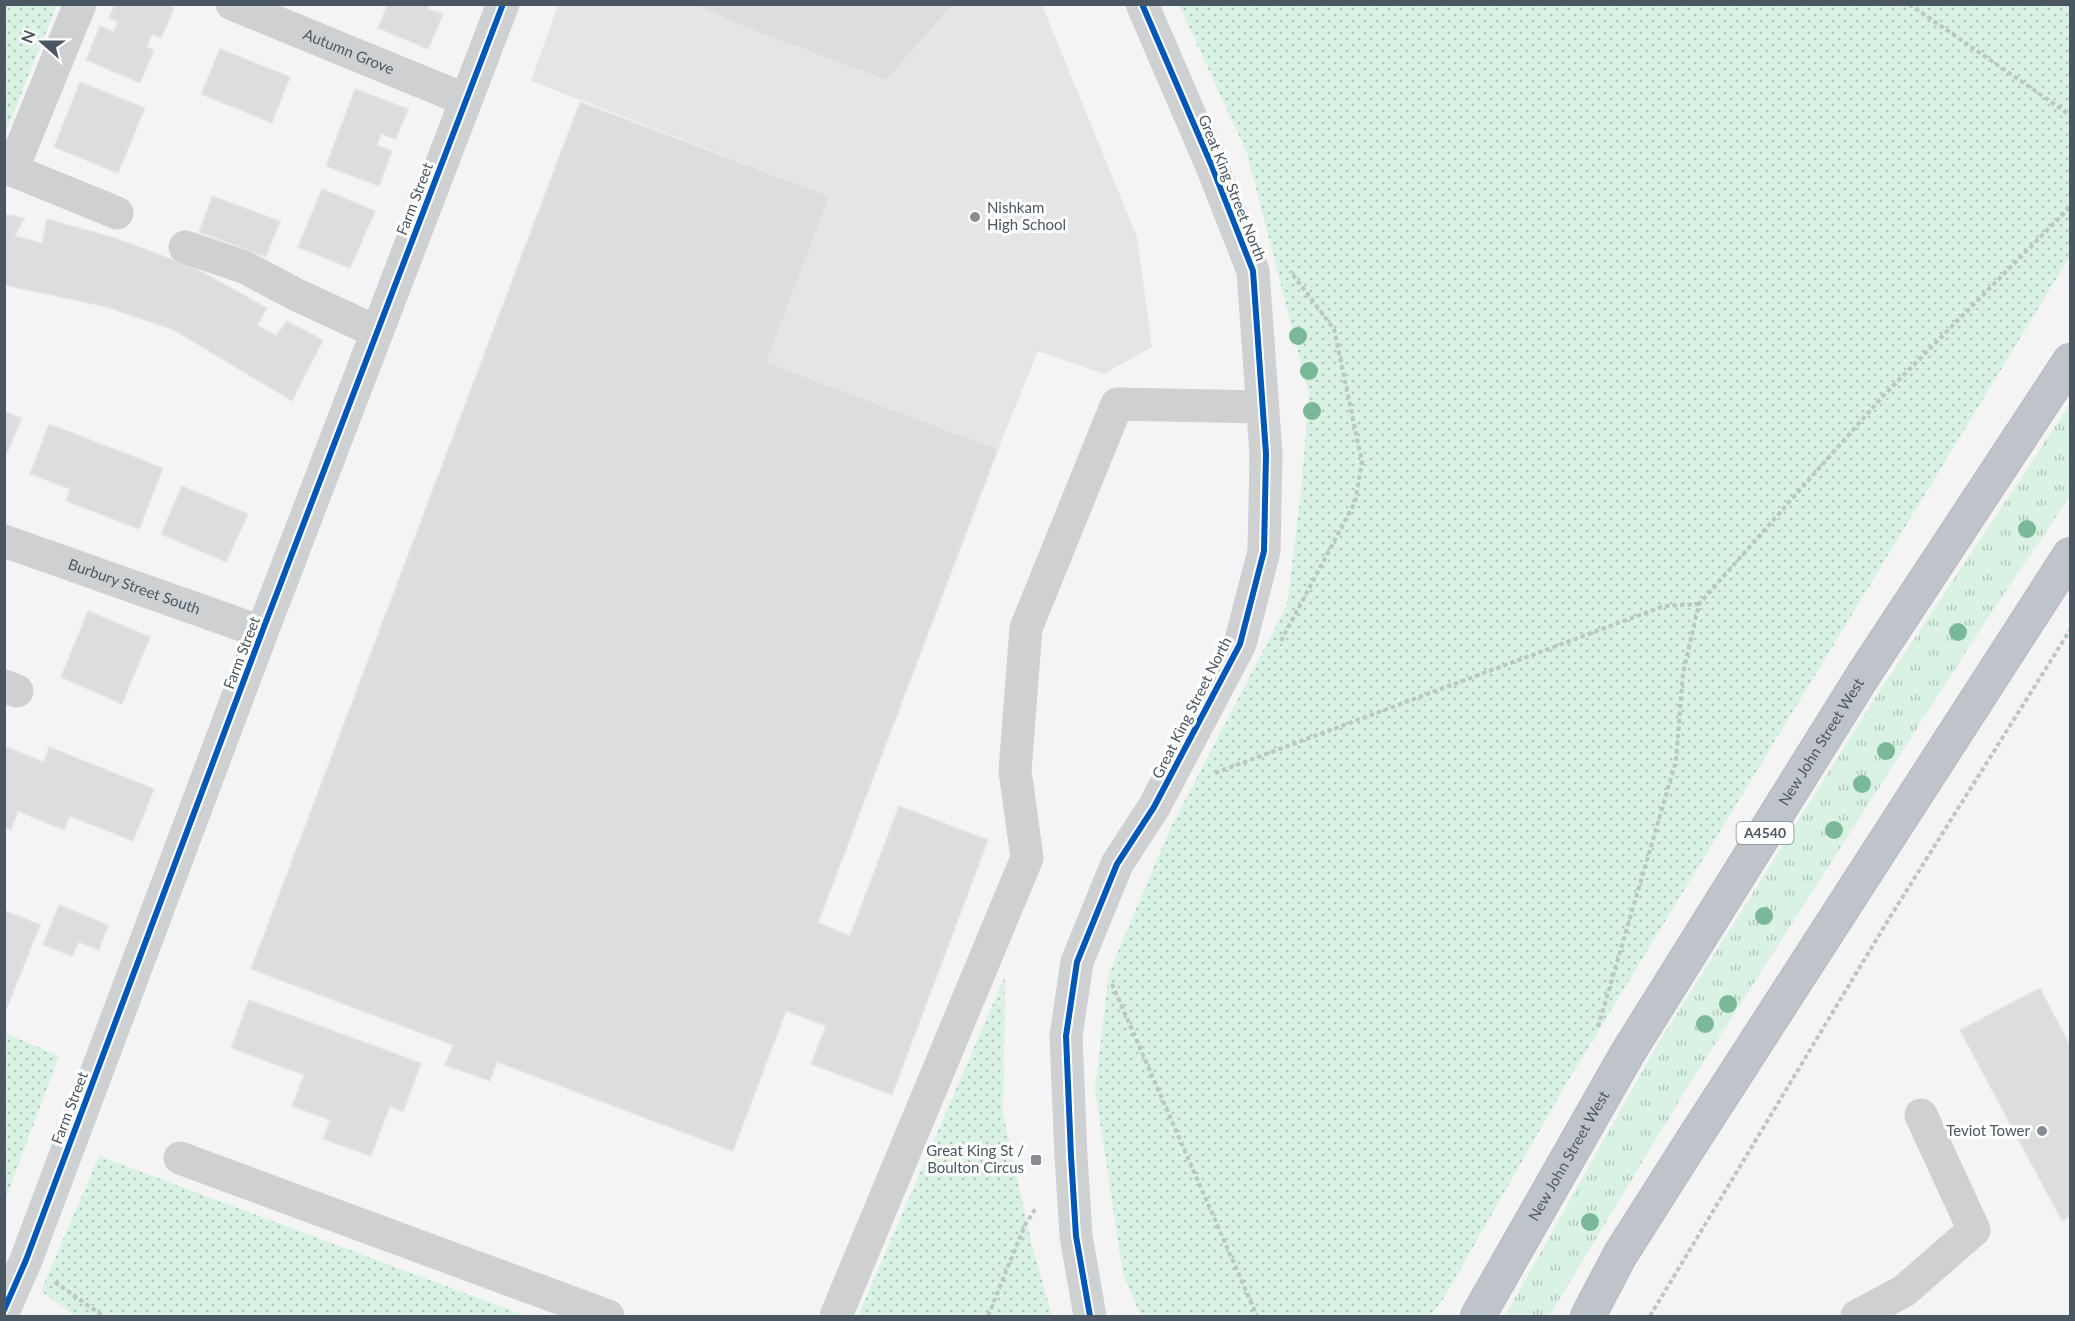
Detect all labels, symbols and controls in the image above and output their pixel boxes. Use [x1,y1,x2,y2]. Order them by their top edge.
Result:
north arrow [12,12,72,72]
street label: Autumn Grove [301,24,397,78]
text: N [16,27,39,46]
street label: Great King Street North [1195,112,1271,263]
street label: Farm Street [392,159,436,237]
place label: Nishkam High School [987,198,1066,233]
marker: Nishkam High School [968,210,982,224]
street label: Burbury Street South [66,554,203,618]
street label: Farm Street [219,613,263,691]
street label: Great King Street North [1148,634,1235,781]
street label: New John Street West [1774,674,1867,809]
road number: A4540 [1736,822,1794,844]
street label: Farm Street [47,1068,91,1146]
street label: New John Street West [1524,1087,1613,1224]
place label: Teviot Tower [1946,1121,2031,1139]
marker: Teviot Tower [2035,1124,2049,1138]
place label: Great King St / Boulton Circus [926,1141,1024,1176]
marker: Great King St / Boulton Circus [1029,1153,1043,1167]

